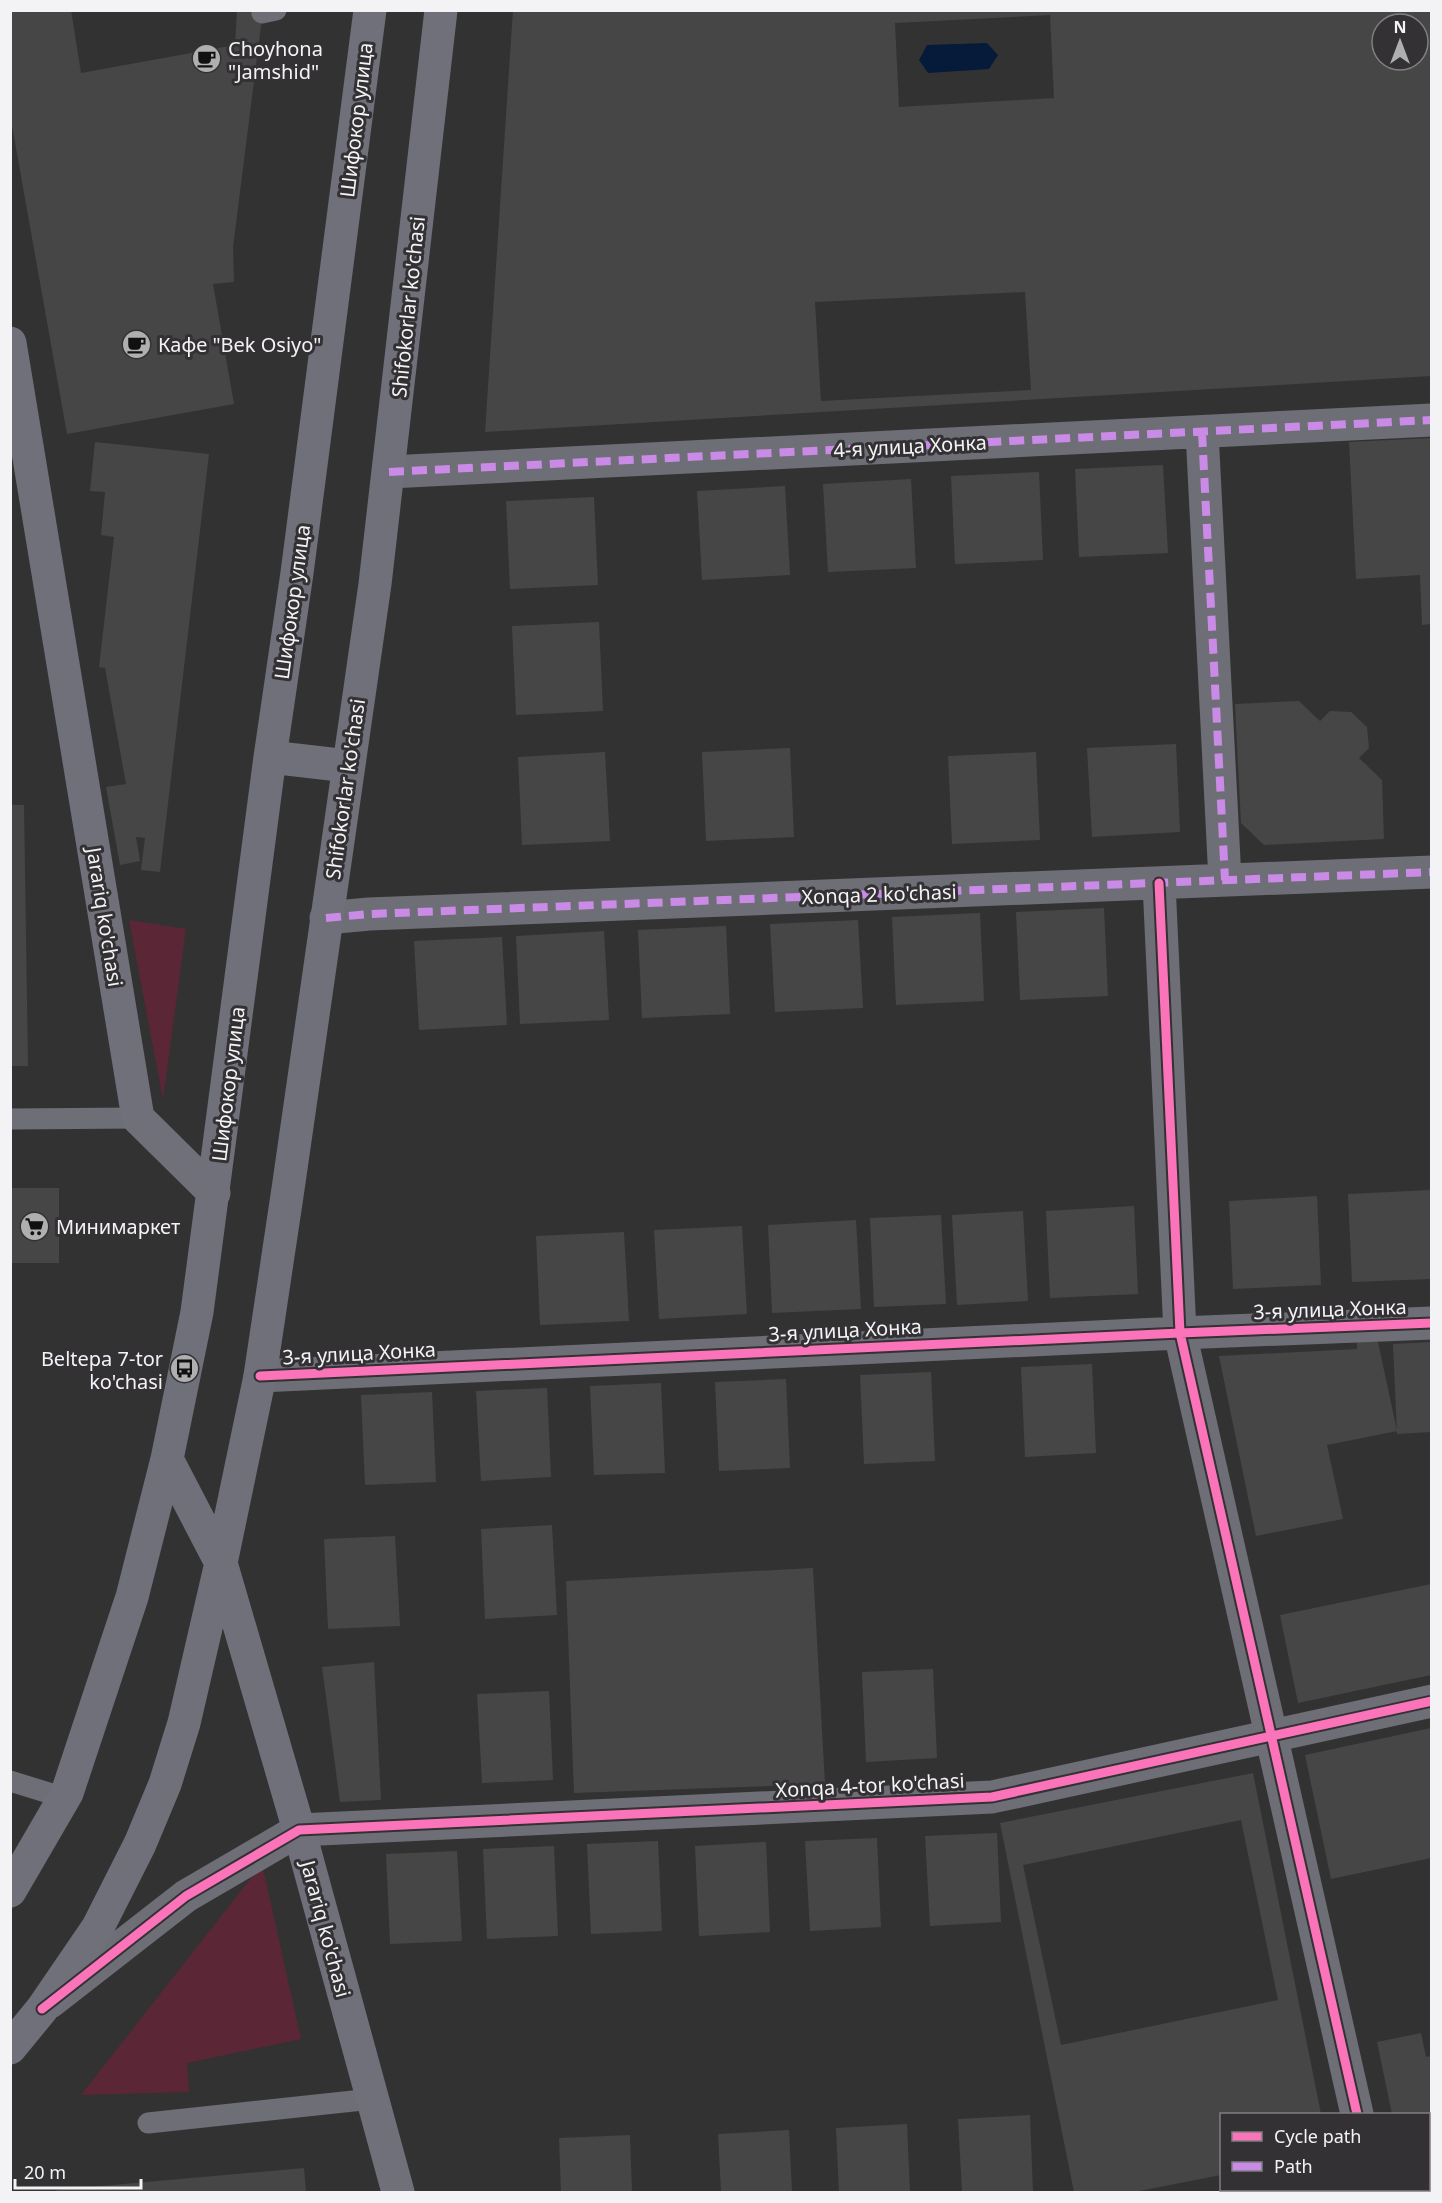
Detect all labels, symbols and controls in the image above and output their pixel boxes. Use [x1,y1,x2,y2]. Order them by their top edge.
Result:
north arrow [1370,12,1430,72]
text: N [1393,16,1407,38]
place label: Choyhona "Jamshid" [228,35,323,85]
street label: Шифокор улица [333,41,379,199]
cafe icon: Choyhona "Jamshid" [191,43,223,75]
street label: Shifokorlar ko'chasi [385,215,431,399]
cafe icon: Кафе "Bek Osiyo" [121,328,153,360]
place label: Кафе "Bek Osiyo" [158,331,321,358]
street label: 4-я улица Хонка [833,429,987,463]
street label: Шифокор улица [268,523,316,681]
street label: Shifokorlar ko'chasi [319,697,371,881]
street label: Jarariq ko'chasi [80,844,129,988]
street label: Xonqa 2 ko'chasi [801,878,957,910]
street label: Шифокор улица [205,1005,251,1163]
supermarket icon: Минимаркет [19,1210,51,1242]
place label: Минимаркет [56,1213,180,1240]
street label: 3-я улица Хонка [1253,1293,1407,1325]
street label: 3-я улица Хонка [768,1313,922,1347]
street label: 3-я улица Хонка [282,1336,436,1370]
place label: Beltepa 7-tor ko'chasi [41,1345,163,1395]
bus stop icon: Beltepa 7-tor ko'chasi [168,1353,200,1385]
street label: Xonqa 4-tor ko'chasi [775,1767,965,1803]
street label: Jarariq ko'chasi [294,1856,357,2000]
legend [1220,2113,1430,2191]
text: Cycle path [1274,2124,1361,2148]
scale bar [15,2152,141,2190]
text: Path [1274,2154,1313,2178]
text: 20 m [24,2160,66,2184]

